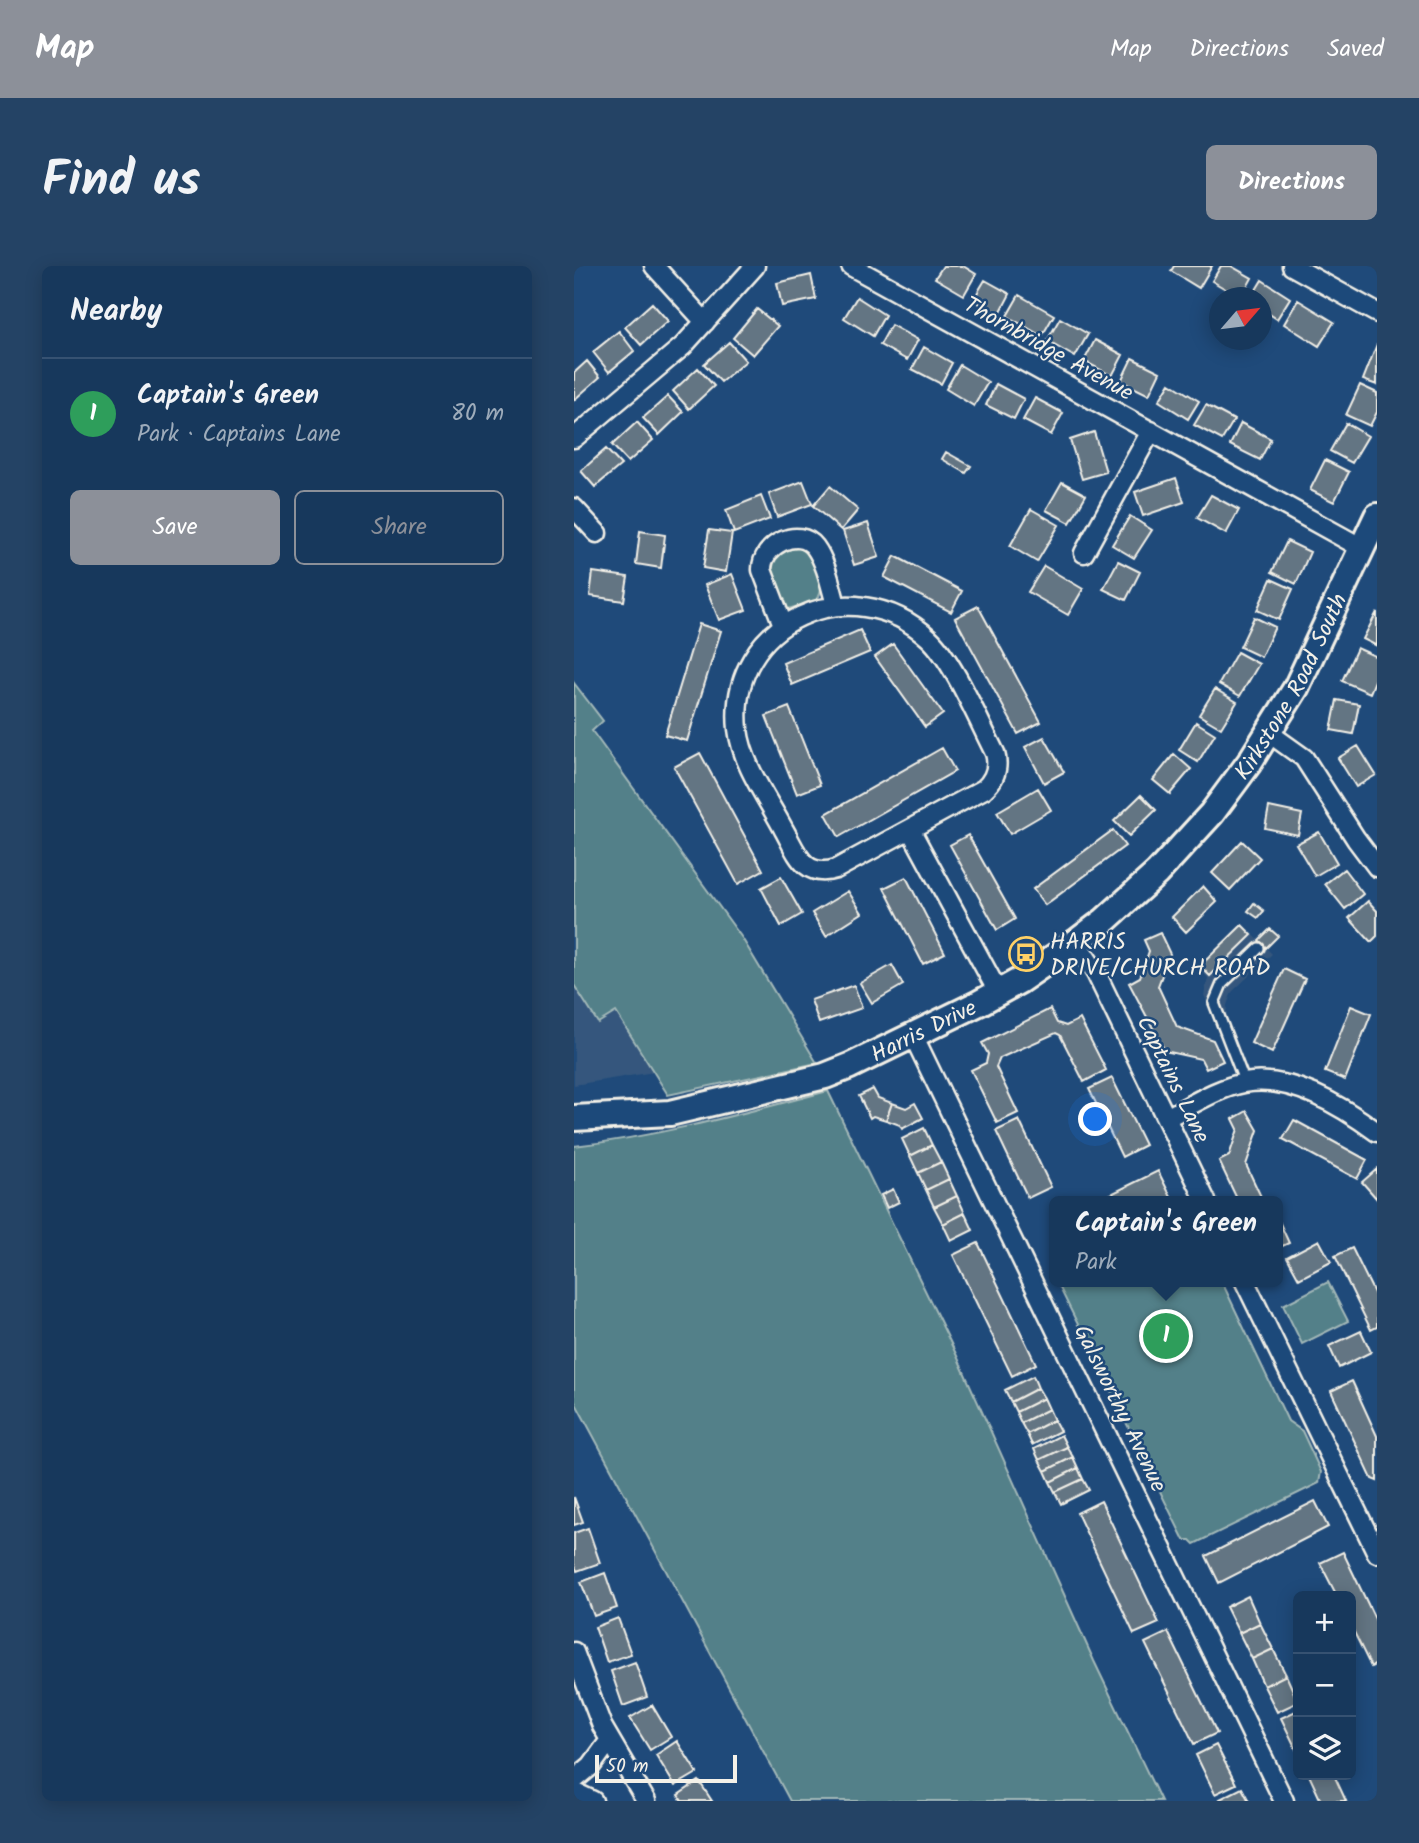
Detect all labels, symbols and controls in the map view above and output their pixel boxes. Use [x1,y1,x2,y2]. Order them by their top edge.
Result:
text: Map [35,23,95,76]
text: Map [1110,30,1152,69]
text: Directions [1190,30,1289,69]
text: Saved [1327,30,1384,69]
text: Find us [42,143,200,221]
button: Directions [1206,145,1377,220]
north arrow [1209,287,1272,350]
text: Nearby [70,288,162,336]
street label: Thornbridge Avenue [956,288,1140,411]
text: Captain's Green [137,375,319,417]
text: 1 [90,396,96,432]
text: 80 m [451,396,504,432]
text: Park · Captains Lane [137,417,341,453]
button: Save [70,490,280,565]
button: Share [294,490,504,565]
street label: Kirkstone Road South [1226,588,1358,789]
place label: HARRIS DRIVE/CHURCH ROAD [1050,925,1271,987]
bus stop icon: HARRIS DRIVE/CHURCH ROAD [1007,935,1045,973]
street label: Harris Drive [865,991,983,1073]
street label: Captains Lane [1126,1010,1219,1150]
your location [1078,1102,1112,1136]
popup [1049,1196,1283,1287]
text: Captain's Green [1075,1203,1257,1245]
text: Park [1075,1245,1117,1281]
pin: 1 [1143,1310,1189,1362]
street label: Galsworthy Avenue [1063,1319,1175,1499]
map controls [1293,1591,1356,1780]
button: + [1293,1591,1356,1654]
button: − [1293,1654,1356,1717]
button: layers [1293,1717,1356,1780]
scale bar [595,1752,737,1784]
text: 50 m [606,1752,648,1782]

